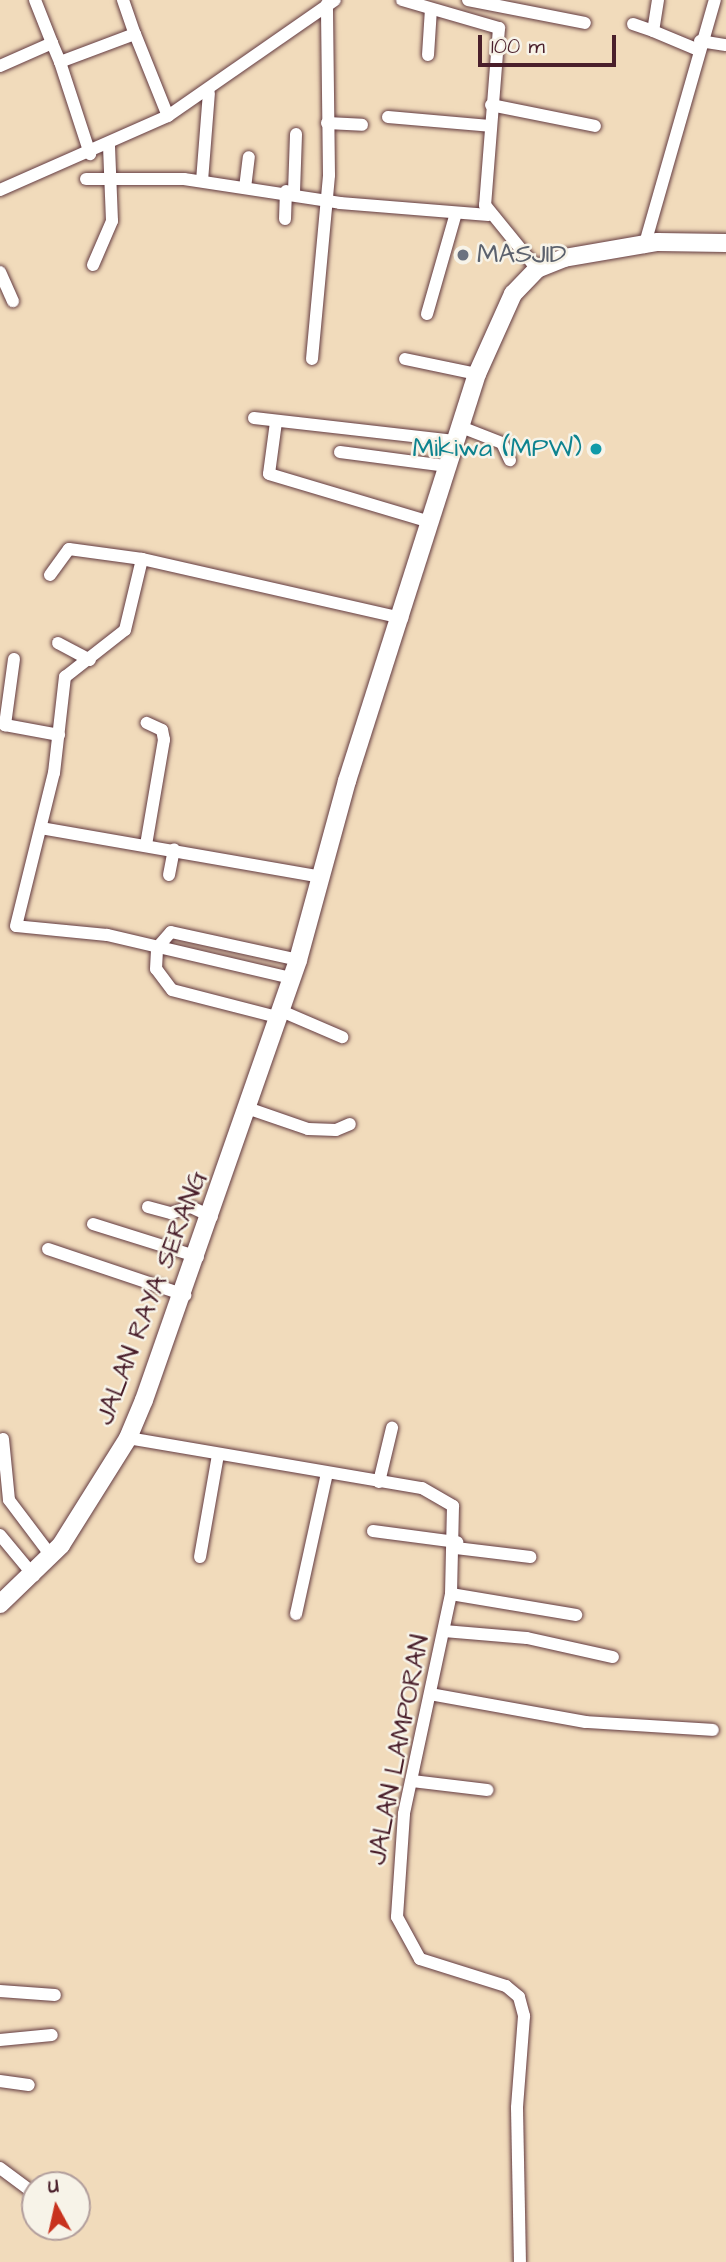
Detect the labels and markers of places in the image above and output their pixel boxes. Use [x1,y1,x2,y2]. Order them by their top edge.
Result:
place label: MASJID [477,239,566,271]
marker: MASJID [455,247,471,263]
place label: Mikiwa (MPW) [413,433,582,465]
marker: Mikiwa (MPW) [588,441,604,457]

